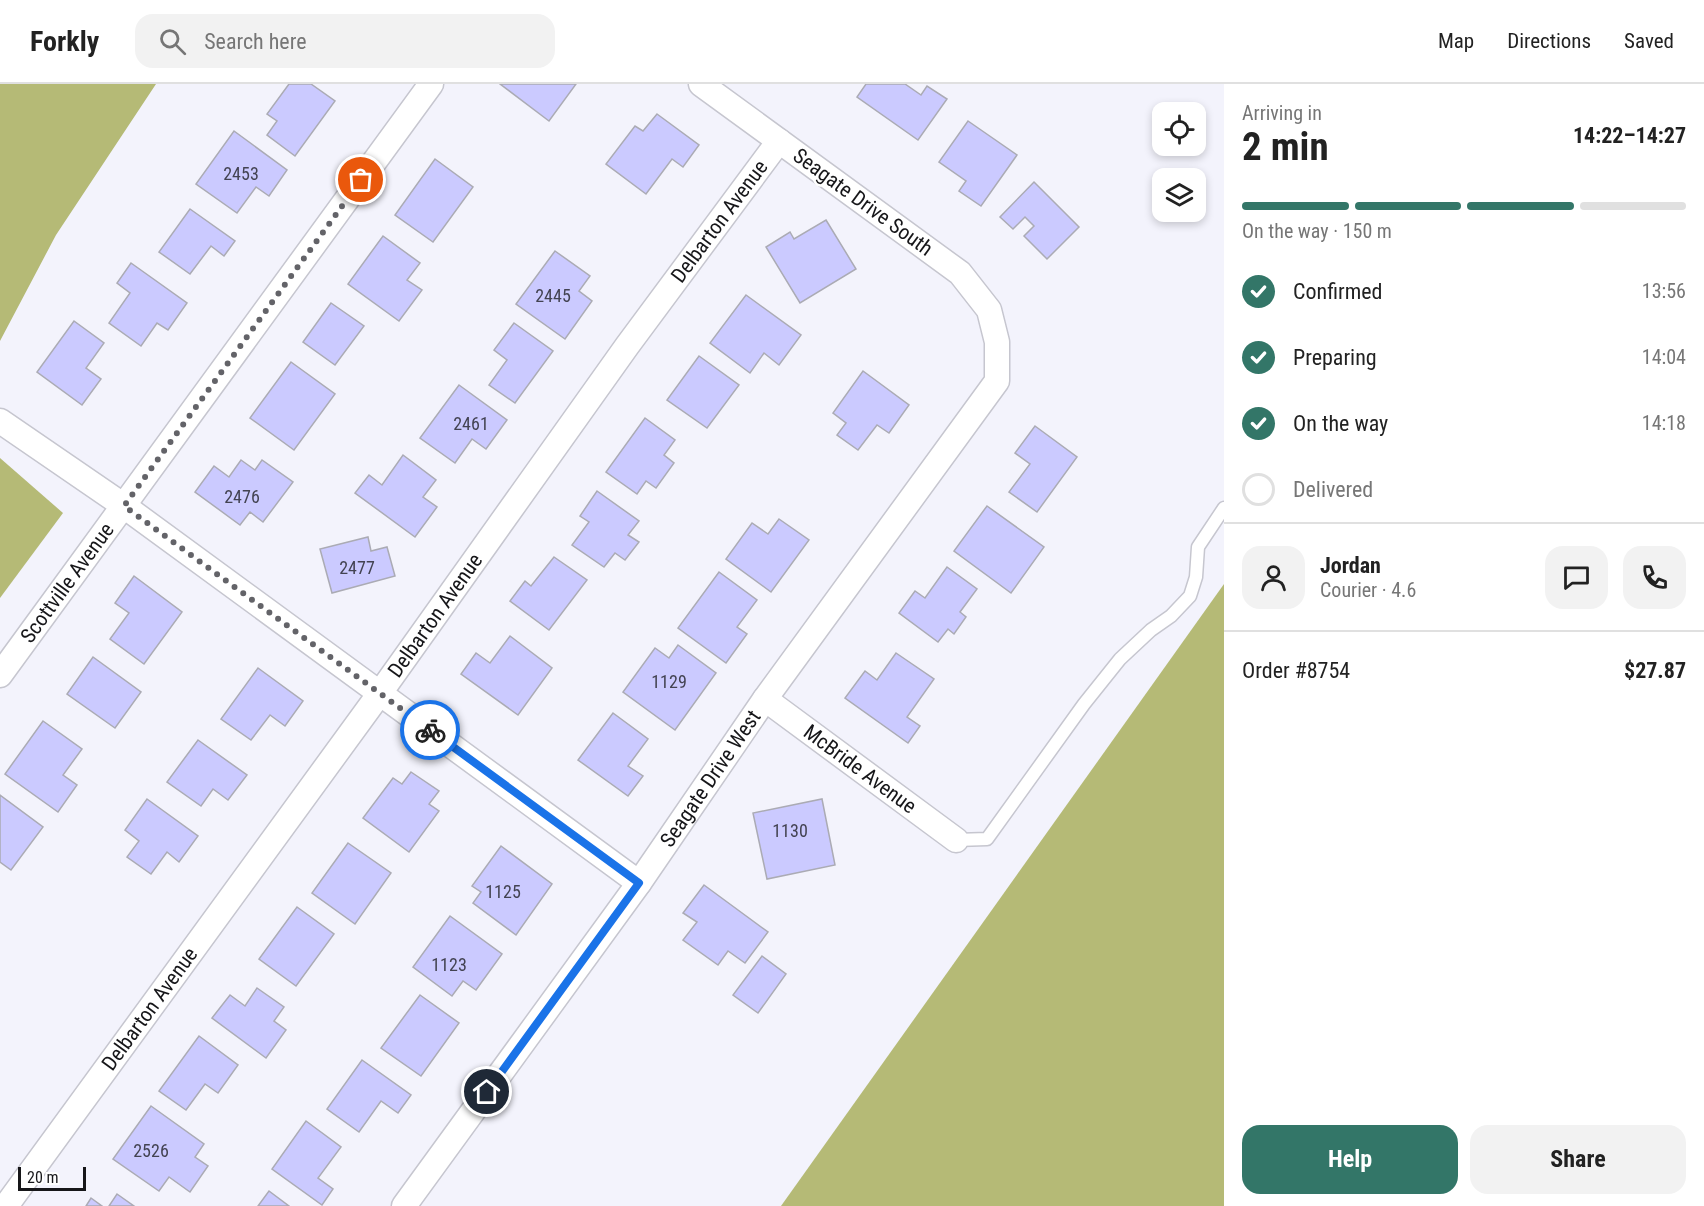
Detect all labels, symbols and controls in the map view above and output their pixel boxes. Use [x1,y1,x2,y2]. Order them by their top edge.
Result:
search box [135,14,555,68]
text: Forkly [30,25,99,58]
icon: search [156,25,189,58]
text: Search here [204,29,307,54]
text: Map [1438,29,1474,53]
text: Directions [1507,29,1591,53]
text: Saved [1624,29,1674,53]
text: Arriving in [1242,101,1322,125]
map controls [1152,102,1206,222]
button: locate [1152,102,1206,156]
text: 14:22–14:27 [1573,123,1686,148]
text: 2 min [1242,124,1329,170]
street label: Seagate Drive South [788,143,938,261]
pin [335,154,386,205]
street label: Delbarton Avenue [666,155,773,287]
house number: 2453 [223,163,259,184]
icon: bag [344,163,377,196]
button: layers [1152,168,1206,222]
text: On the way · 150 m [1242,219,1392,243]
icon: check [1242,275,1275,308]
text: Confirmed [1293,279,1382,304]
text: 13:56 [1642,279,1686,303]
house number: 2445 [535,285,571,306]
icon: check [1242,341,1275,374]
text: Preparing [1293,345,1377,370]
text: 14:04 [1642,345,1686,369]
icon: check [1242,407,1275,440]
text: On the way [1293,411,1388,436]
text: 14:18 [1642,411,1686,435]
house number: 2461 [453,413,489,434]
text: Delivered [1293,477,1373,502]
house number: 2476 [224,486,260,507]
street label: Scottville Avenue [16,518,119,647]
button: person [1242,546,1305,609]
button: chat [1545,546,1608,609]
button: phone [1623,546,1686,609]
street label: Delbarton Avenue [383,549,487,682]
text: Jordan [1320,553,1381,578]
house number: 2477 [339,557,375,578]
text: Courier · 4.6 [1320,578,1416,602]
text: Order #8754 [1242,658,1350,683]
text: $27.87 [1624,658,1686,683]
house number: 1129 [651,671,687,692]
courier [400,700,460,760]
street label: Seagate Drive West [655,706,766,851]
icon: bike [414,714,447,747]
street label: McBride Avenue [799,720,921,819]
house number: 1130 [772,820,808,841]
house number: 1125 [485,881,521,902]
street label: Delbarton Avenue [97,943,203,1075]
house number: 1123 [431,954,467,975]
pin [461,1066,512,1117]
icon: home [470,1075,503,1108]
button: Help [1242,1125,1458,1194]
button: Share [1470,1125,1686,1194]
house number: 2526 [133,1140,169,1161]
scale bar [18,1164,86,1192]
text: 20 m [27,1168,59,1187]

